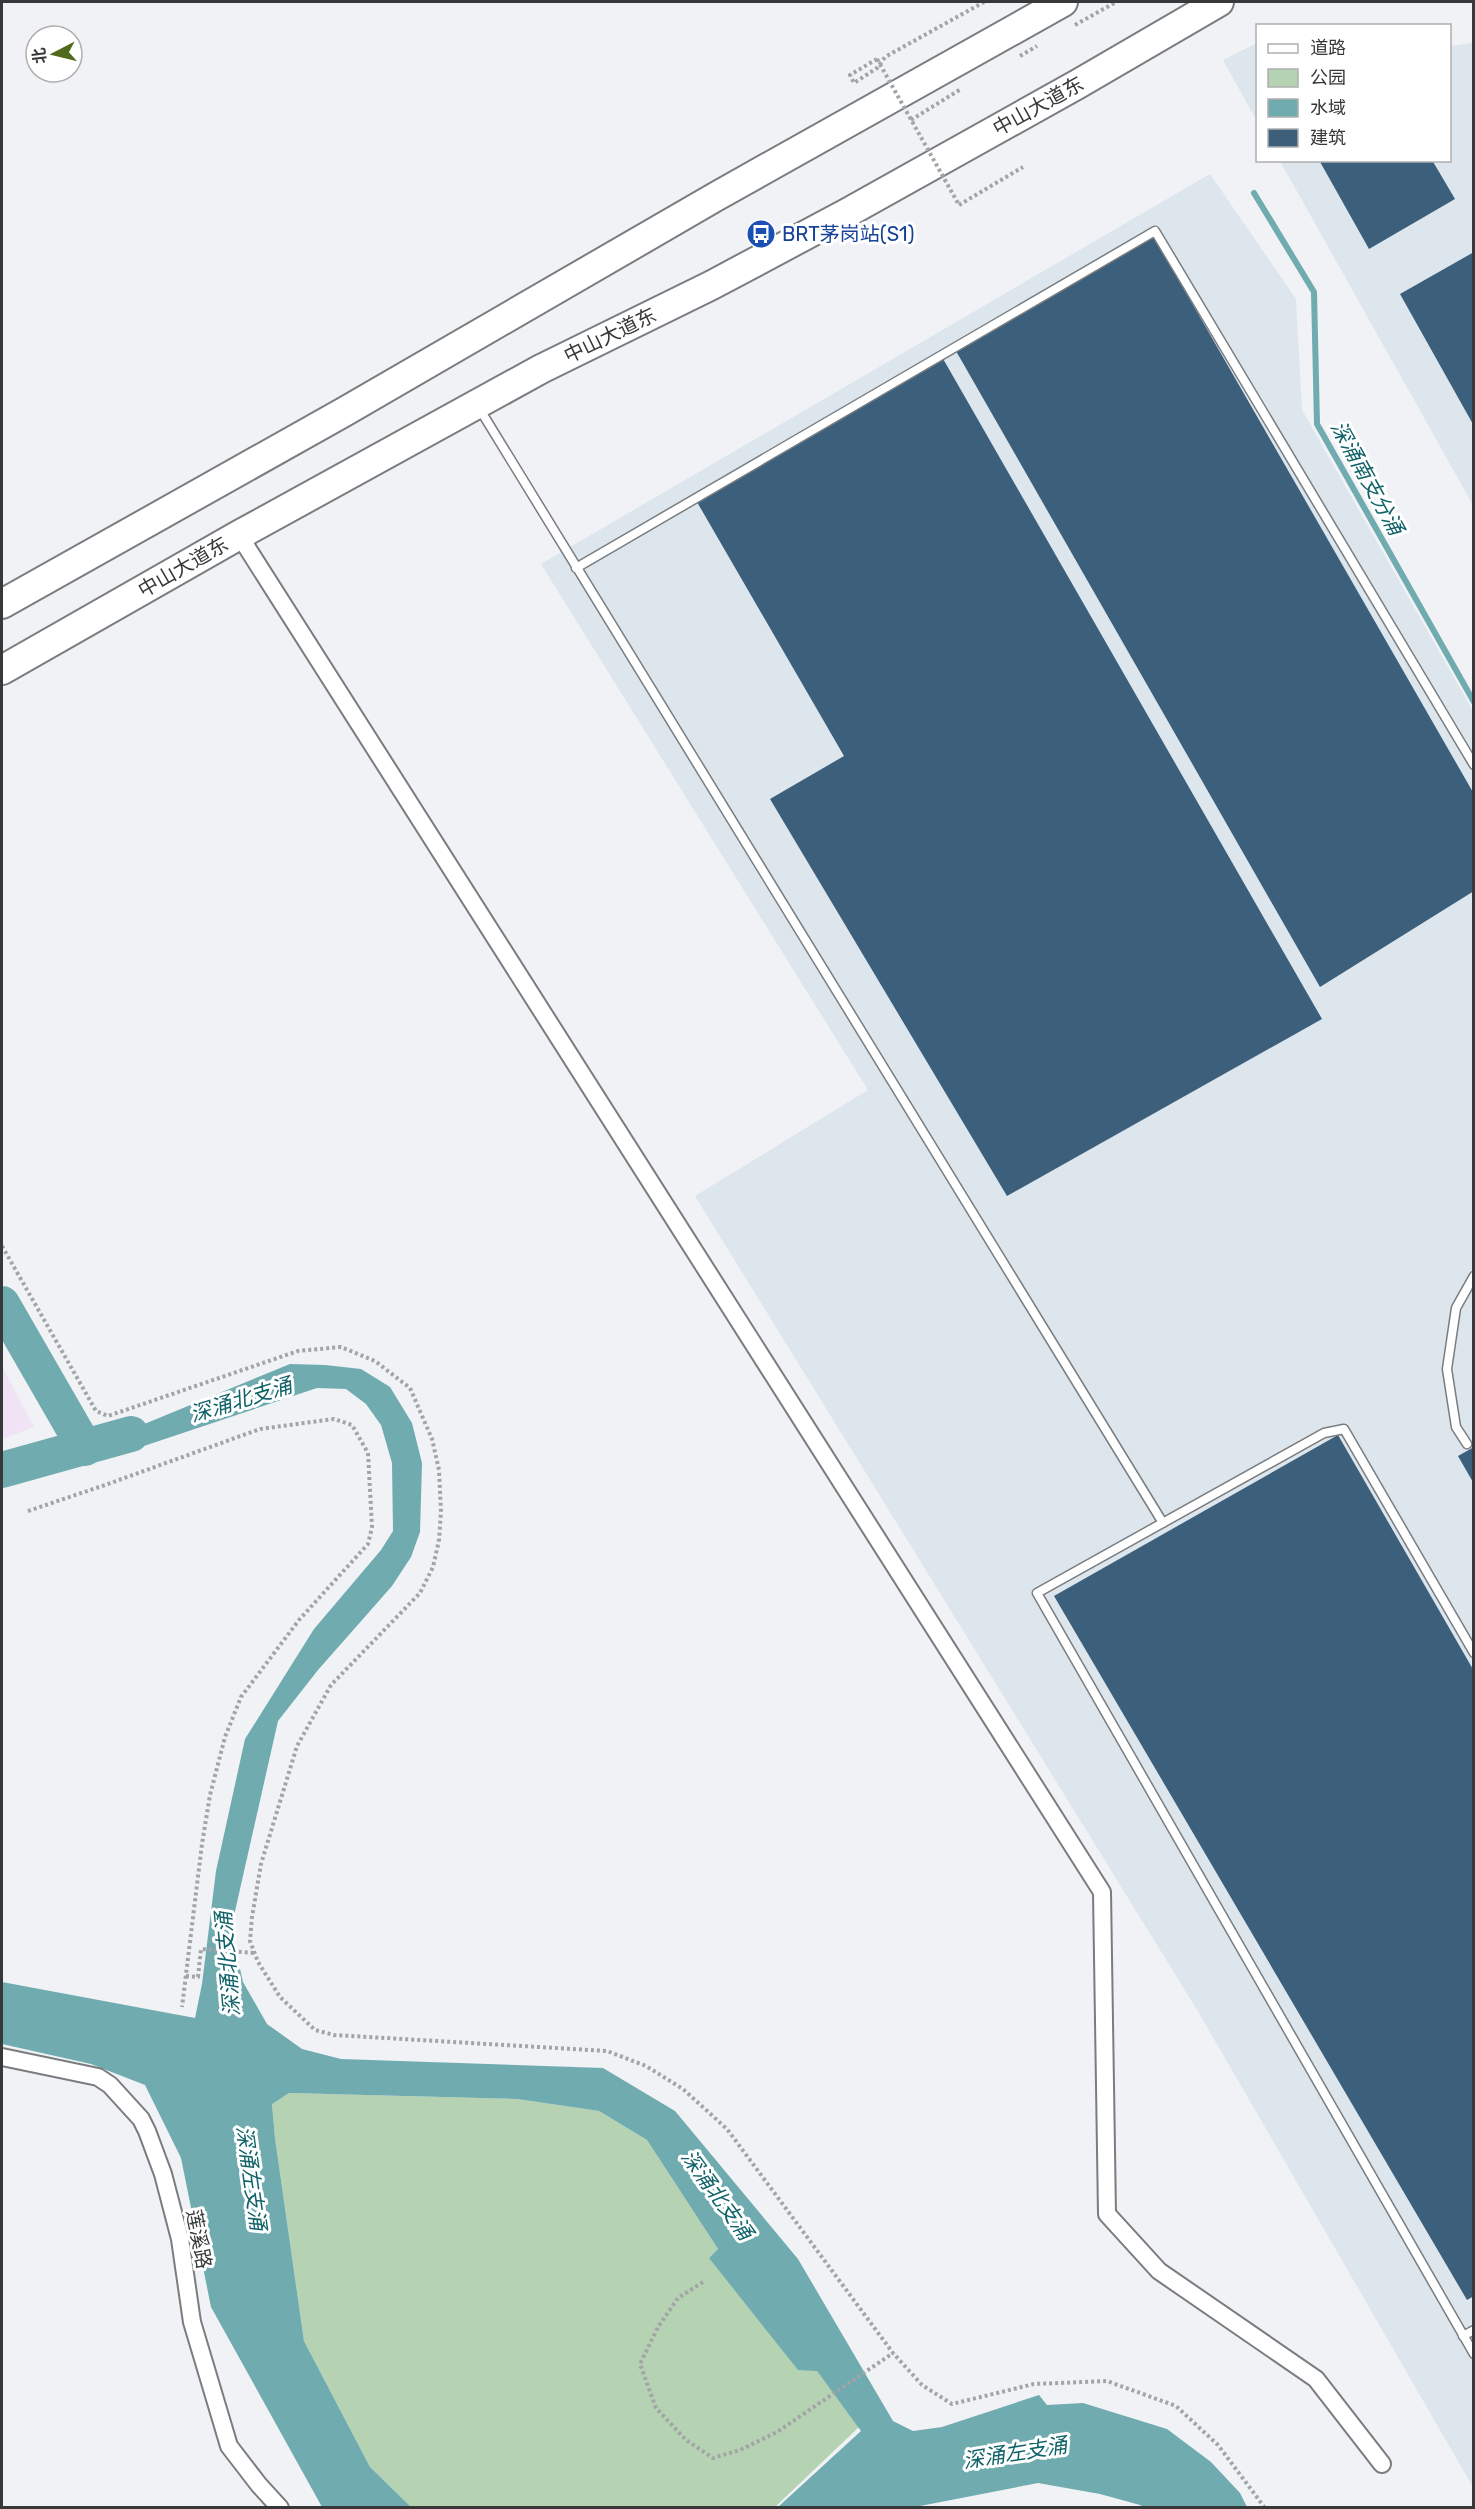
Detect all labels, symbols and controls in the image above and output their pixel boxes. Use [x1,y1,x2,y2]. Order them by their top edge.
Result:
north arrow [24,24,84,84]
legend [1256,24,1451,162]
text: 道路 [1310,37,1346,59]
text: 北 [29,47,50,65]
text: 公园 [1310,67,1346,89]
street label: 中山大道东 [988,71,1088,141]
text: 水域 [1310,97,1346,119]
text: 建筑 [1310,127,1346,149]
bus stop icon: BRT茅岗站(S1) [745,218,777,250]
place label: BRT茅岗站(S1) [782,222,914,246]
street label: 中山大道东 [560,302,660,368]
water label: 深涌南支分涌 [1326,417,1410,541]
street label: 中山大道东 [134,532,232,602]
water label: 深涌北支涌 [187,1372,297,1427]
water label: 深涌北支涌 [210,1909,245,2017]
water label: 深涌左支涌 [232,2124,271,2234]
water label: 深涌北支涌 [676,2145,760,2246]
street label: 莲溪路 [181,2207,217,2271]
water label: 深涌左支涌 [961,2432,1071,2473]

